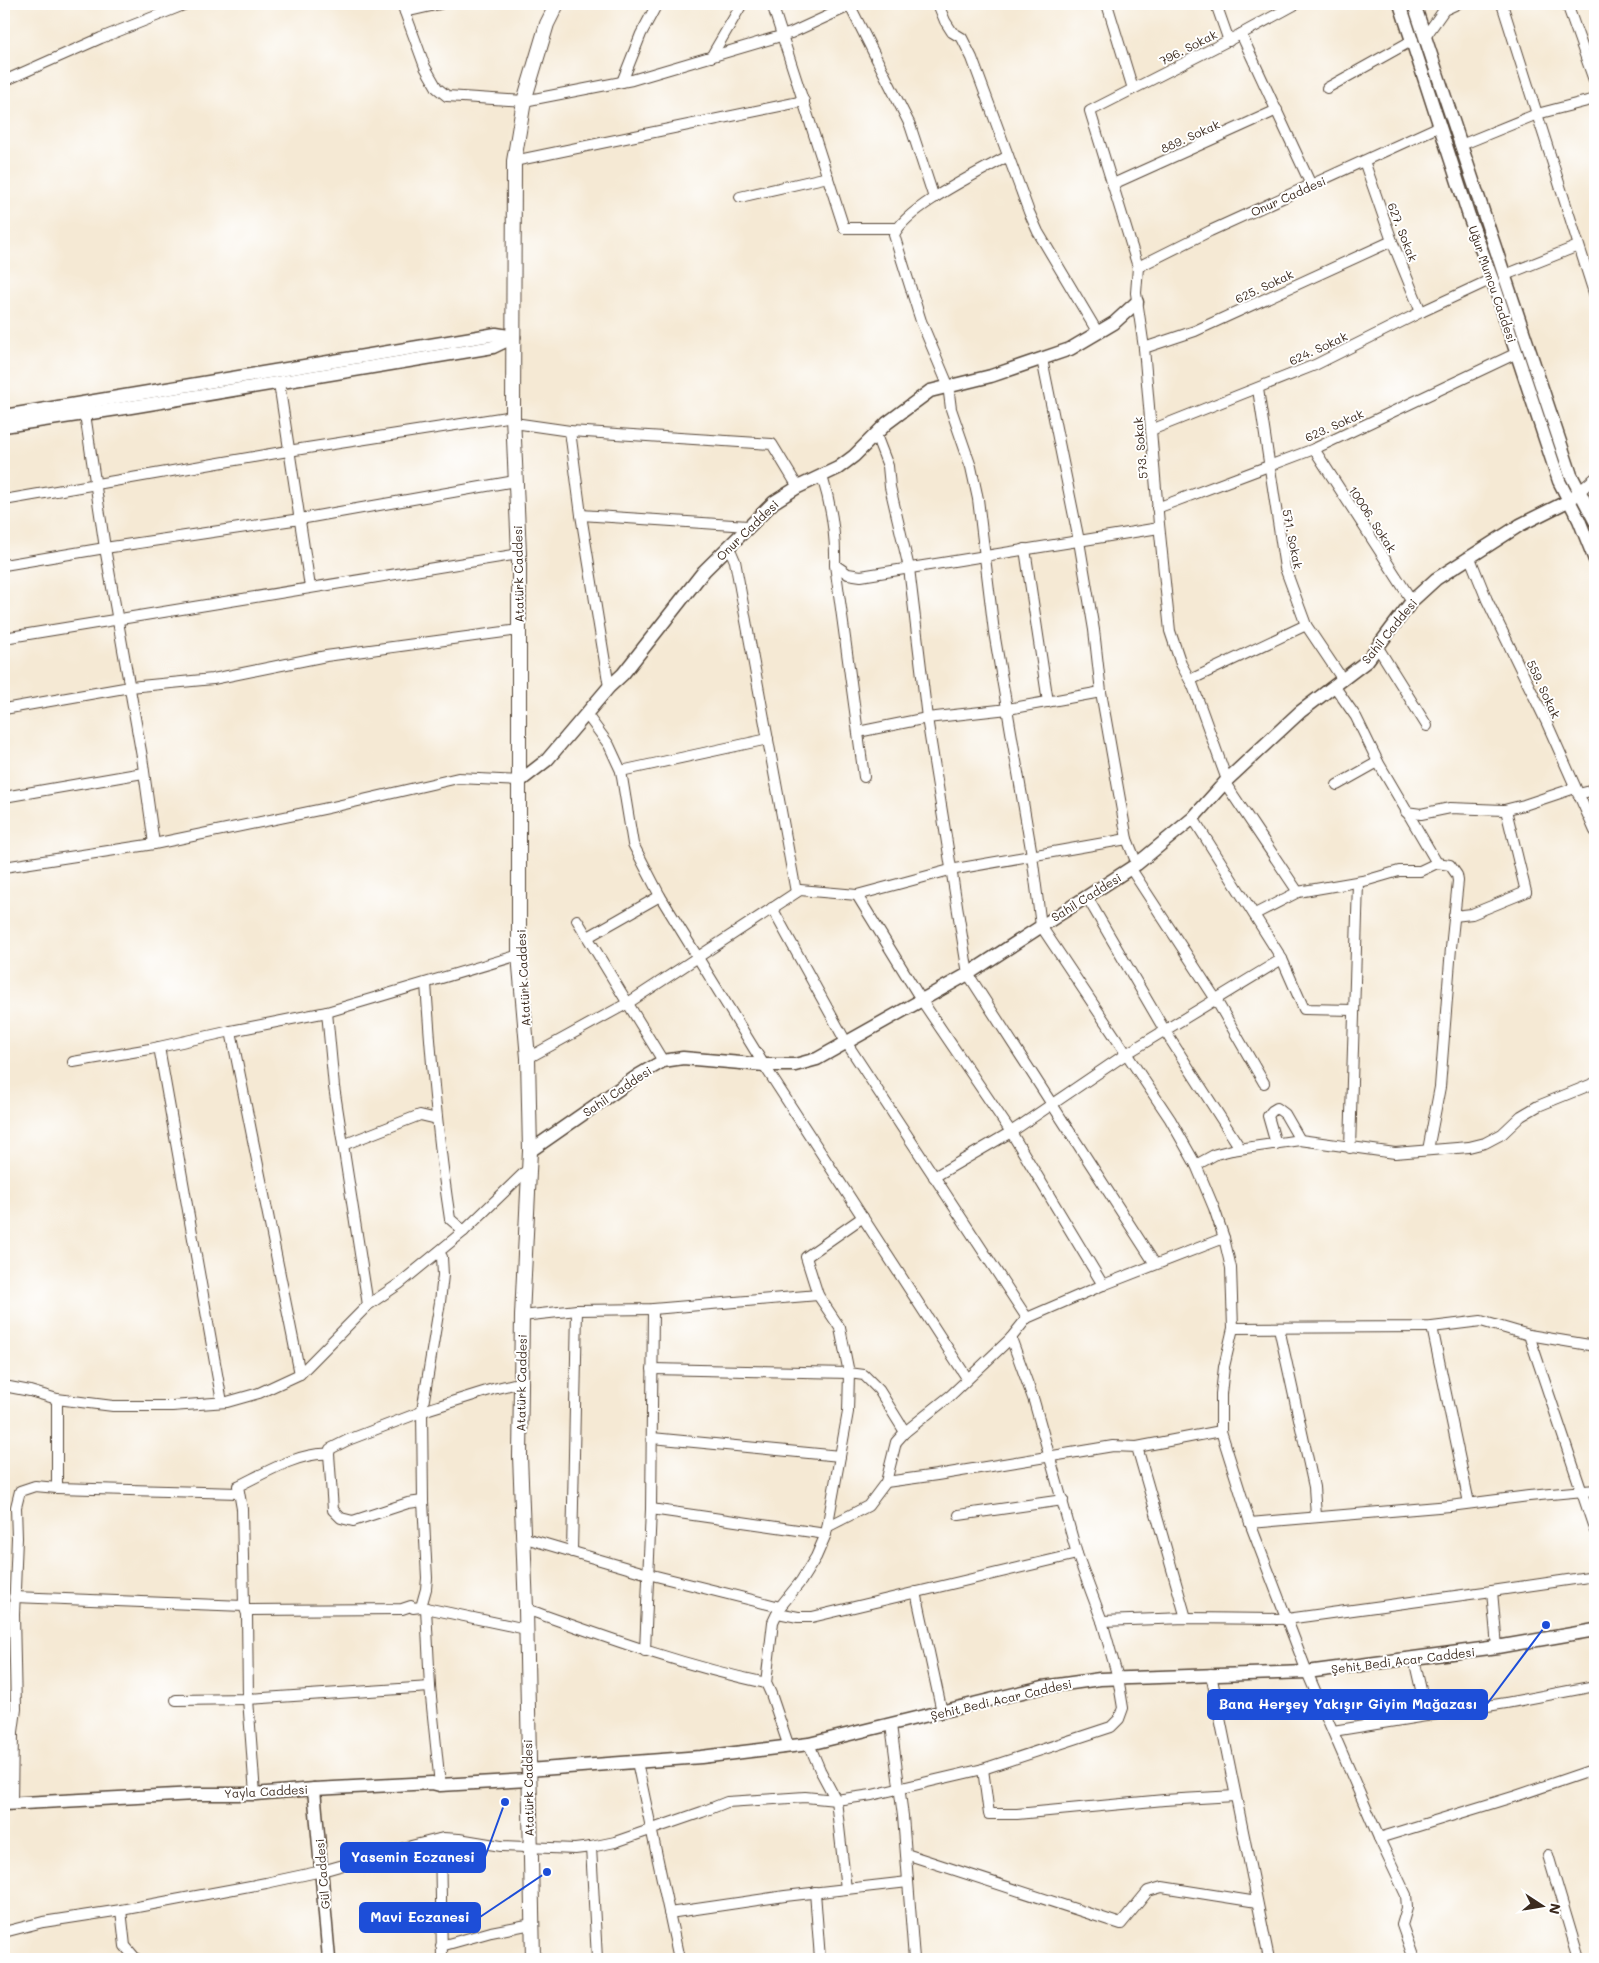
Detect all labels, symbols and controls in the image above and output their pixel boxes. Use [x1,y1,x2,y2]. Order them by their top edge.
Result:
street label: 796. Sokak [1157,26,1219,68]
street label: 889. Sokak [1158,116,1222,156]
street label: Onur Caddesi [1248,172,1328,220]
street label: 627. Sokak [1384,200,1422,264]
street label: Uğur Mumcu Caddesi [1465,223,1521,345]
street label: 625. Sokak [1232,266,1296,306]
street label: 624. Sokak [1286,328,1350,368]
street label: 623. Sokak [1302,405,1366,445]
street label: 573. Sokak [1129,416,1151,480]
street label: 10006. Sokak [1346,483,1400,555]
street label: Onur Caddesi [712,496,782,564]
street label: 571. Sokak [1279,508,1307,570]
street label: Atatürk Caddesi [509,525,527,623]
street label: Sahil Caddesi [1358,595,1420,667]
street label: 559. Sokak [1524,657,1564,721]
street label: Sahil Caddesi [1048,869,1124,925]
street label: Atatürk Caddesi [512,929,534,1027]
street label: Sahil Caddesi [579,1062,655,1120]
street label: Atatürk Caddesi [512,1334,530,1432]
street label: Şehit Bedi Acar Caddesi [1330,1643,1476,1677]
street label: Şehit Bedi Acar Caddesi [929,1675,1073,1723]
callout: Bana Herşey Yakışır Giyim Mağazası [1208,1690,1487,1719]
text: Bana Herşey Yakışır Giyim Mağazası [1219,1694,1477,1714]
street label: Atatürk Caddesi [519,1739,537,1837]
street label: Yayla Caddesi [224,1781,308,1801]
street label: Gül Caddesi [311,1838,333,1910]
callout: Yasemin Eczanesi [341,1843,485,1872]
text: Yasemin Eczanesi [351,1847,475,1866]
north arrow [1516,1880,1566,1930]
text: N [1545,1902,1566,1916]
callout: Mavi Eczanesi [360,1903,480,1932]
text: Mavi Eczanesi [370,1907,470,1926]

